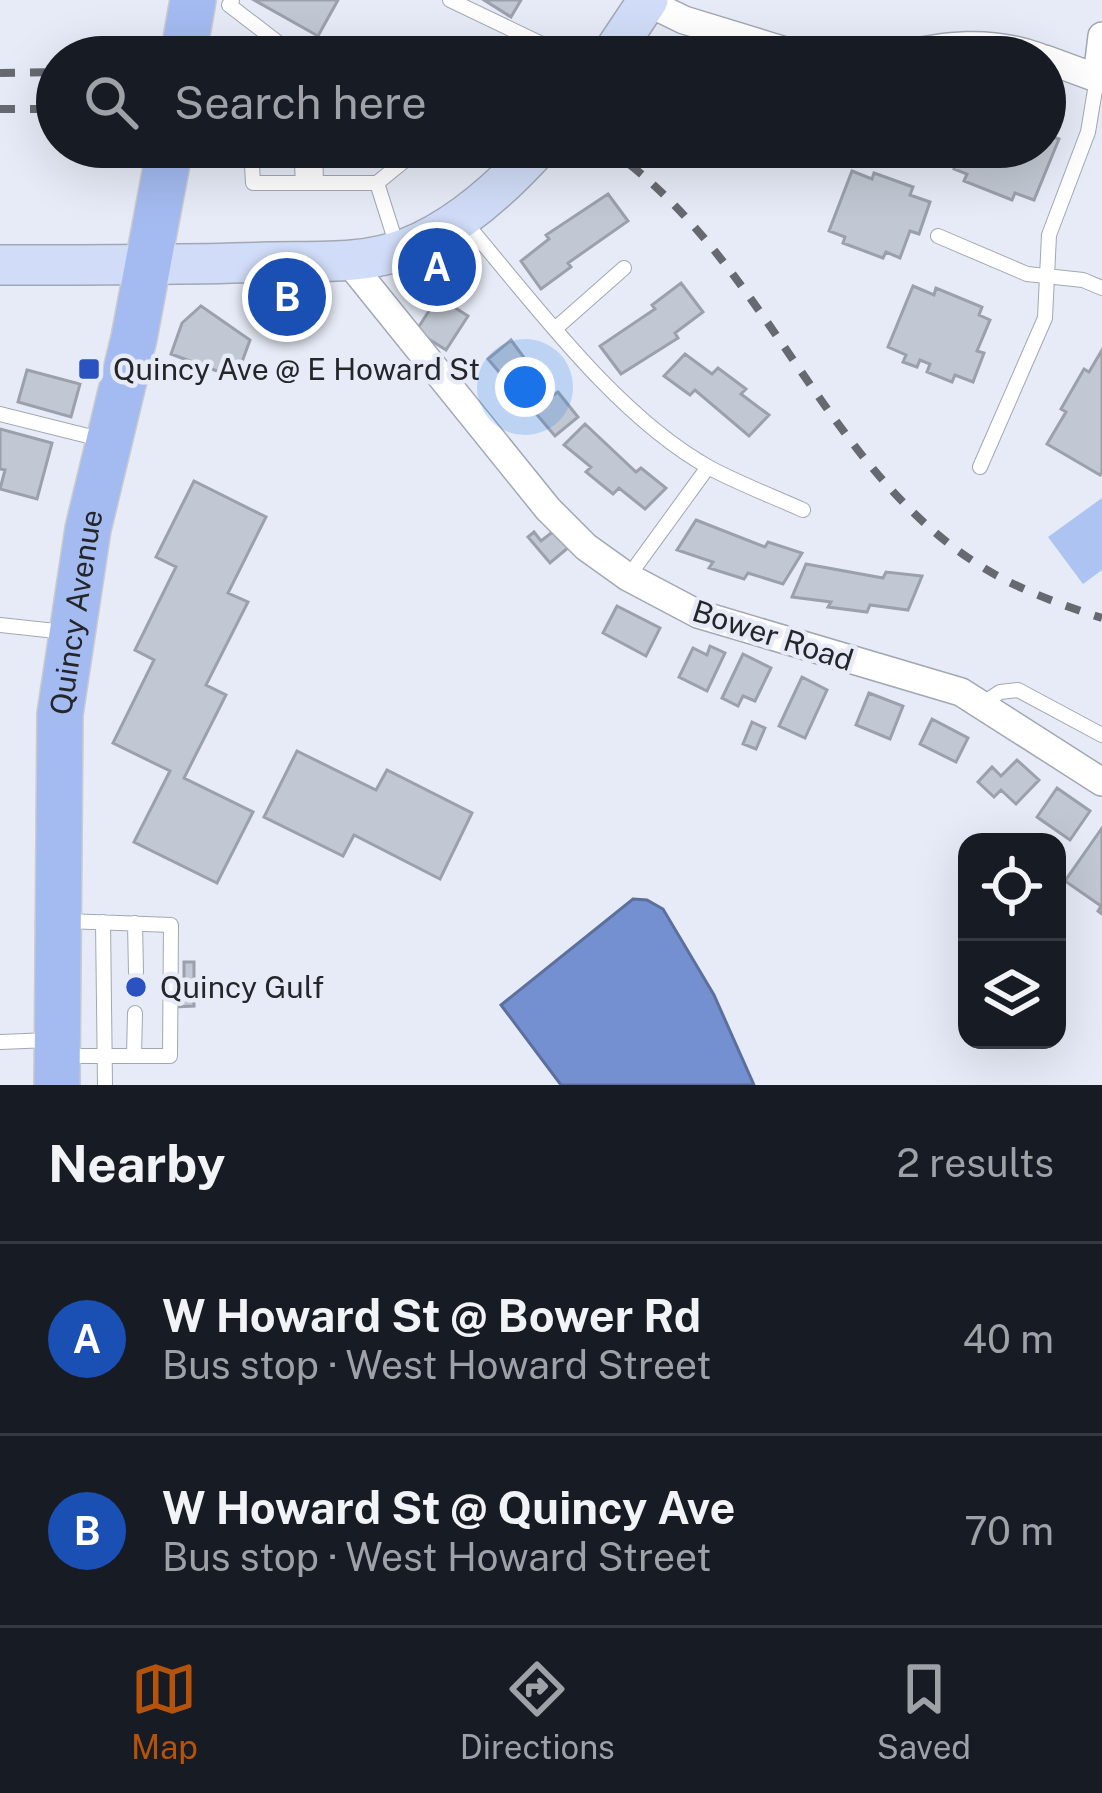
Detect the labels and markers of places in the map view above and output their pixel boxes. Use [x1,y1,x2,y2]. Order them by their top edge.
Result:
pin: A [398,222,476,312]
pin: B [248,252,326,342]
place label: Quincy Ave @ E Howard St [113,351,480,387]
marker: Quincy Ave @ E Howard St [76,356,102,382]
place label: Quincy Gulf [160,969,324,1005]
marker: Quincy Gulf [123,974,149,1000]

